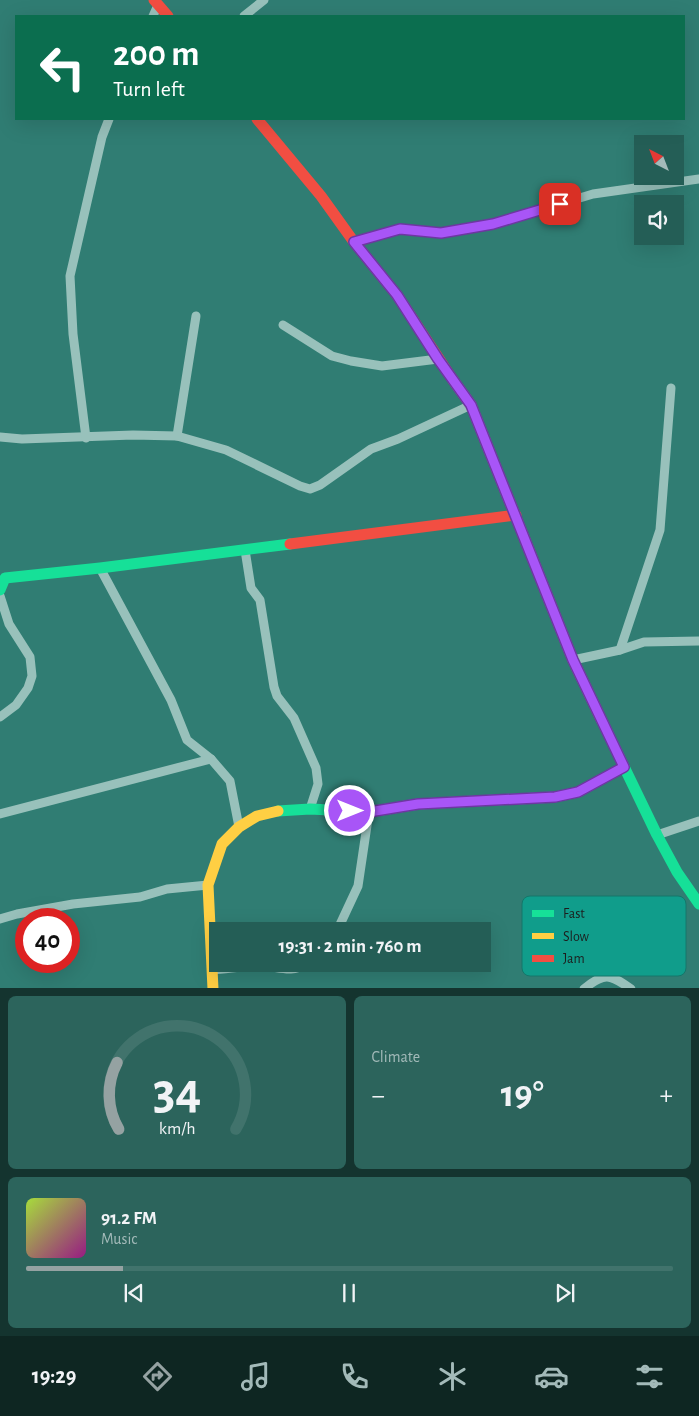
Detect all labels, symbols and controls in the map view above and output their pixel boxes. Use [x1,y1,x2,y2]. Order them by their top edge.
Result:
icon: left [30,35,95,100]
text: 200 m [113,37,200,72]
text: Turn left [113,78,185,100]
north arrow [634,135,684,185]
map controls [634,135,684,245]
pin [539,183,581,225]
icon: arrive [546,190,574,218]
button: sound [634,195,684,245]
position arrow [323,784,375,836]
legend [522,896,686,976]
text: Fast [563,907,585,921]
speed limit sign: 40 [15,908,80,973]
text: Slow [563,930,590,944]
text: 19:31 · 2 min · 760 m [278,937,422,956]
text: Jam [563,952,585,966]
text: Climate [372,1049,420,1065]
text: 34 [152,1066,201,1118]
text: 19° [501,1076,544,1114]
text: − [372,1082,385,1110]
text: + [660,1082,673,1110]
text: km/h [158,1120,195,1138]
text: 91.2 FM [101,1209,157,1228]
text: Music [101,1231,137,1247]
icon: previous [120,1279,148,1307]
icon: pause [335,1279,363,1307]
icon: next [551,1279,579,1307]
icon: directions [140,1359,175,1394]
icon: music [238,1359,273,1394]
icon: phone [337,1359,372,1394]
icon: climate [435,1359,470,1394]
icon: car [534,1359,569,1394]
icon: filters [632,1359,667,1394]
text: 19:29 [32,1365,76,1387]

